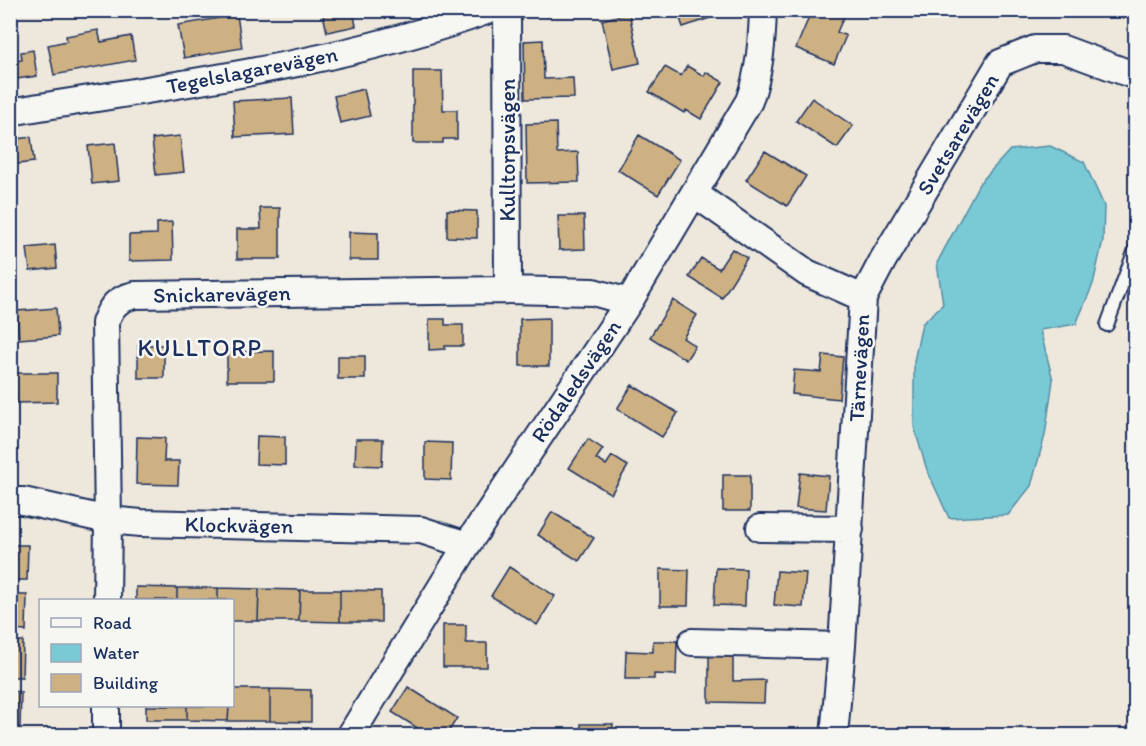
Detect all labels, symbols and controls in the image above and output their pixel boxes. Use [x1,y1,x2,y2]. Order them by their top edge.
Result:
street label: Tegelslagarevägen [164,40,340,100]
street label: Svetsarevägen [911,68,1005,200]
street label: Kulltorpsvägen [494,78,521,221]
street label: Snickarevägen [153,279,292,309]
street label: Tärnevägen [843,313,875,422]
street label: Rödaledsvägen [525,314,627,448]
district label: KULLTORP [138,333,262,362]
street label: Klockvägen [184,511,294,539]
legend [39,599,234,707]
text: Road [93,612,132,634]
text: Water [93,642,139,664]
text: Building [93,672,159,694]

